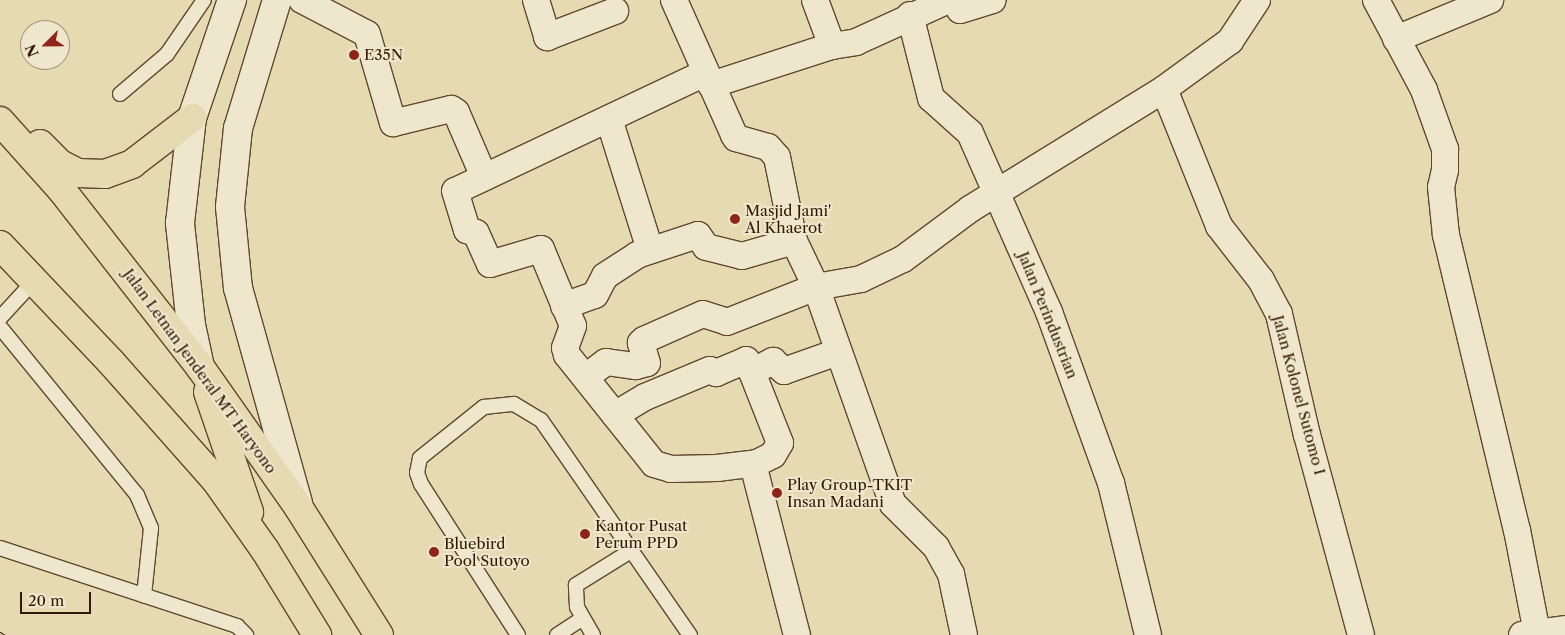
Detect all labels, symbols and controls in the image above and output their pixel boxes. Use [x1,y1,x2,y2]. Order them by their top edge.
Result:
north arrow [20,20,70,70]
text: N [21,41,43,60]
place label: E35N [364,46,403,64]
marker: E35N [348,49,360,61]
place label: Masjid Jami' Al Khaerot [745,201,831,236]
marker: Masjid Jami' Al Khaerot [729,213,741,225]
street label: Jalan Perindustrian [1014,249,1082,381]
street label: Jalan Letnan Jenderal MT Haryono [120,265,280,477]
street label: Jalan Kolonel Sutomo I [1269,313,1329,477]
place label: Play Group-TKIT Insan Madani [787,475,913,510]
marker: Play Group-TKIT Insan Madani [771,487,783,499]
place label: Kantor Pusat Perum PPD [595,516,688,551]
marker: Kantor Pusat Perum PPD [579,528,591,540]
place label: Bluebird Pool Sutoyo [444,534,530,569]
marker: Bluebird Pool Sutoyo [428,546,440,558]
scale bar [22,582,94,614]
text: 20 m [28,591,64,610]

